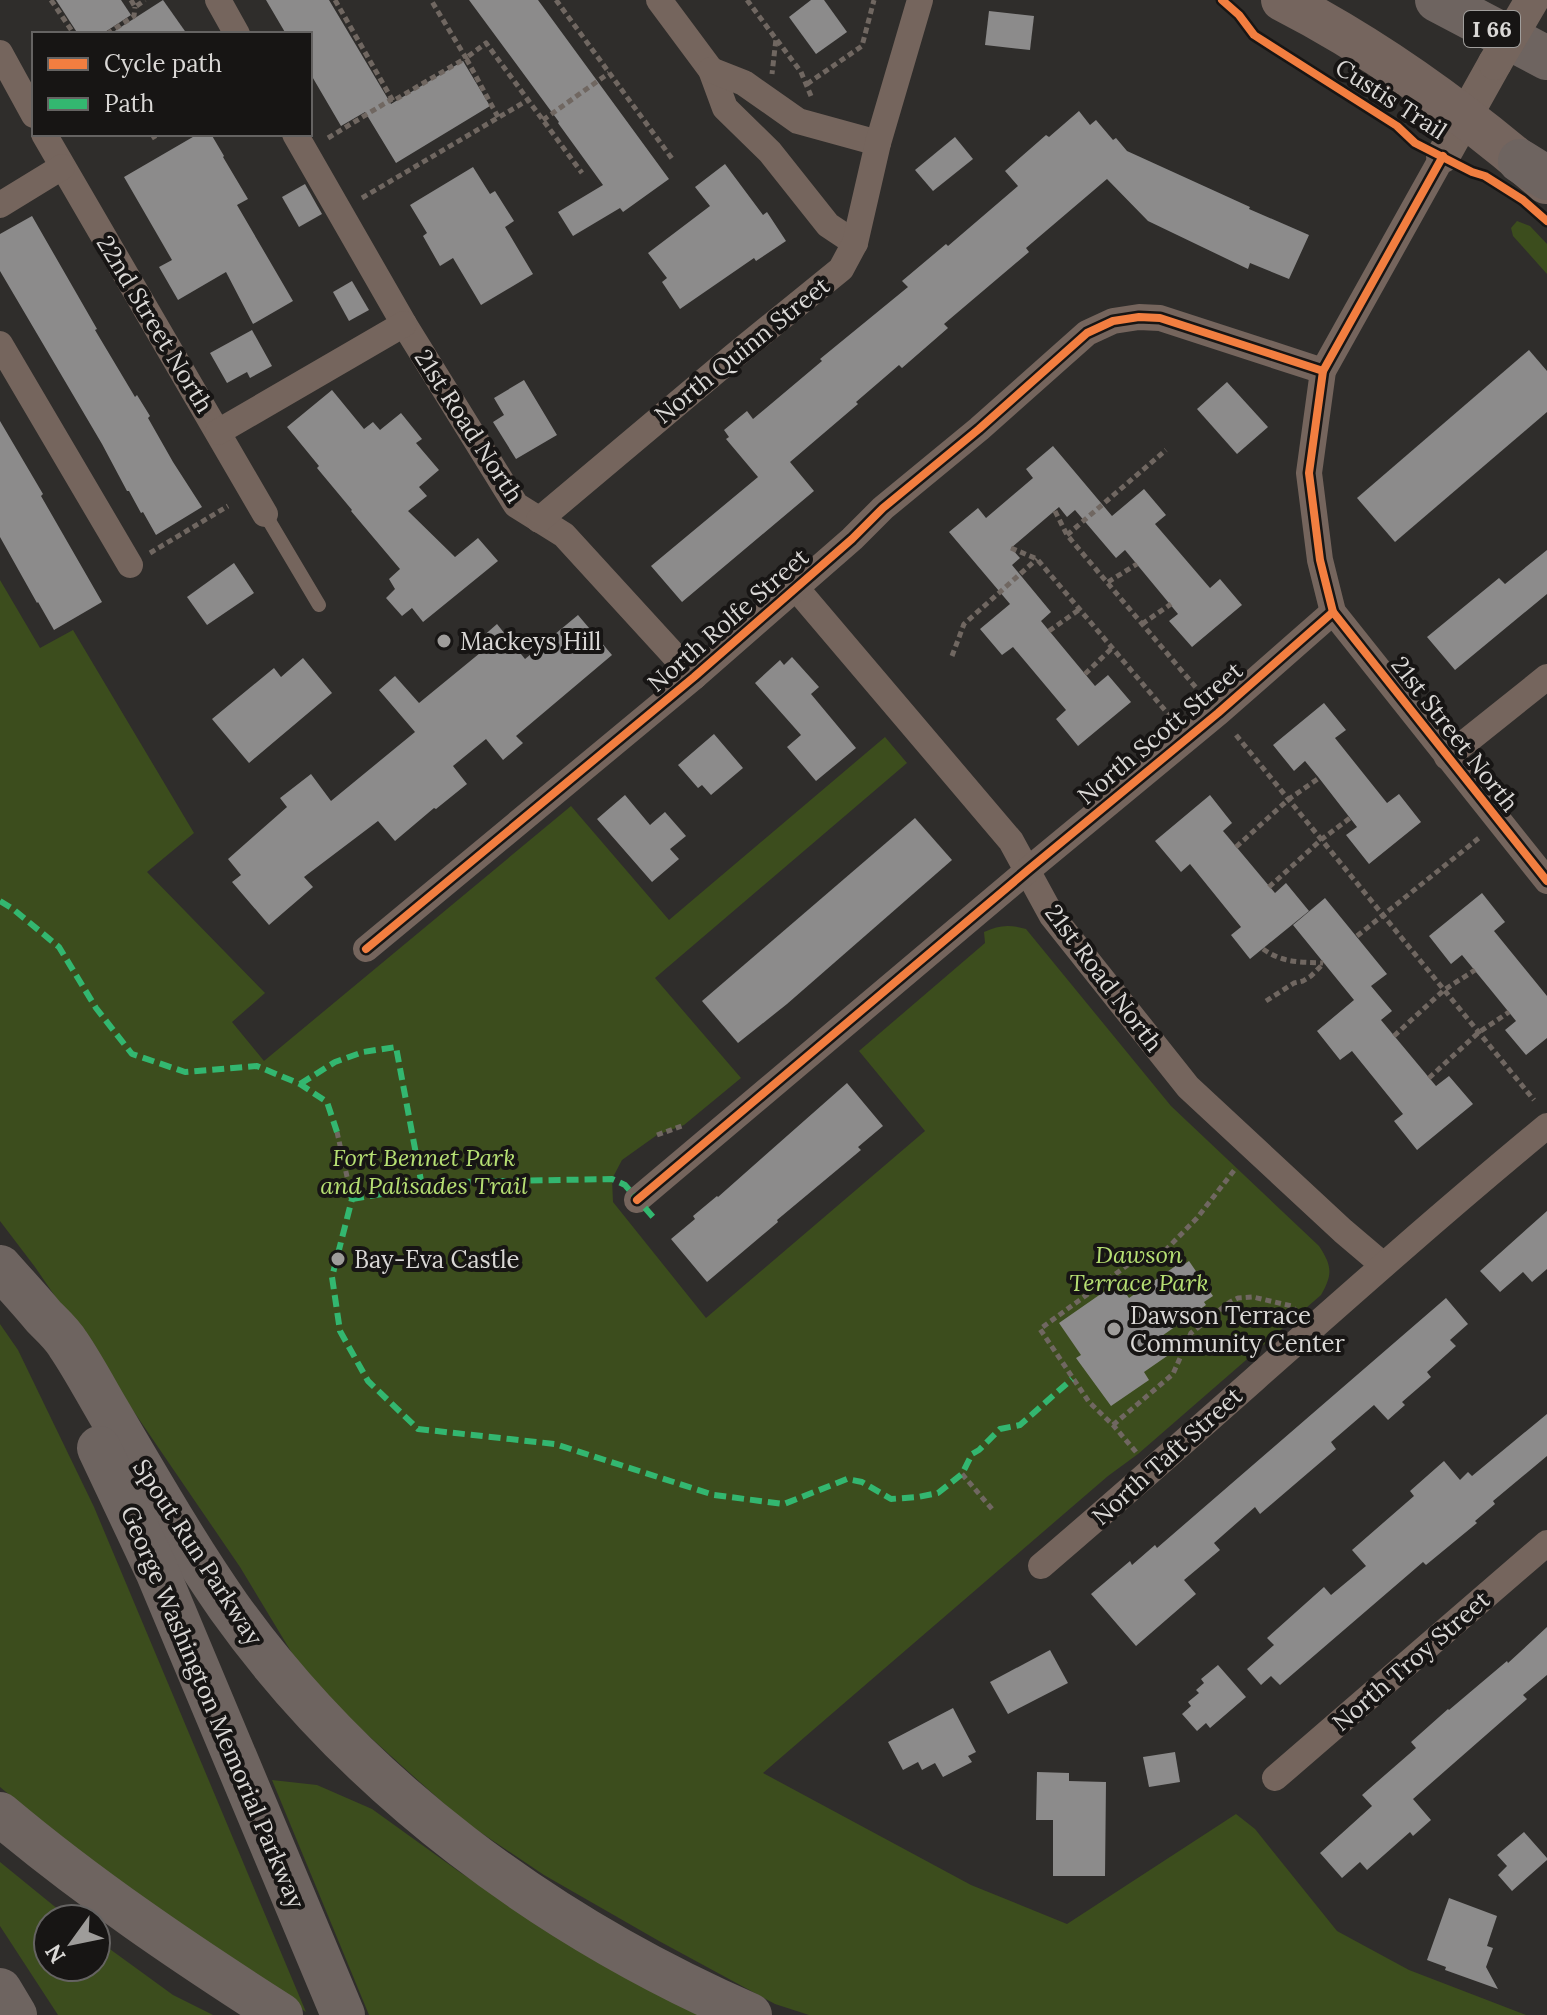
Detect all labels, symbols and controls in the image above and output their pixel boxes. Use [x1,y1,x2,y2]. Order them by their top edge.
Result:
road number: I 66 [1464,11,1520,47]
legend [32,32,312,136]
text: Cycle path [104,48,222,79]
street label: Custis Trail [1329,52,1453,146]
text: Path [104,88,154,119]
street label: 22nd Street North [90,230,220,418]
street label: North Quinn Street [648,269,836,430]
street label: 21st Road North [408,343,530,509]
street label: North Rolfe Street [641,541,815,698]
place label: Mackeys Hill [460,626,601,657]
marker: Mackeys Hill [435,632,453,650]
street label: 21st Street North [1385,650,1525,818]
street label: North Scott Street [1071,654,1249,811]
street label: 21st Road North [1038,898,1170,1058]
park label: Fort Bennet Park and Palisades Trail [320,1142,528,1201]
park label: Dawson Terrace Park [1069,1239,1209,1298]
place label: Bay-Eva Castle [354,1244,519,1275]
marker: Bay-Eva Castle [329,1250,347,1268]
place label: Dawson Terrace Community Center [1130,1300,1346,1359]
marker: Dawson Terrace Community Center [1105,1320,1123,1338]
street label: North Taft Street [1085,1380,1249,1532]
street label: Spout Run Parkway [126,1453,270,1651]
street label: George Washington Memorial Parkway [114,1501,312,1913]
street label: North Troy Street [1326,1584,1497,1738]
north arrow [32,1903,112,1983]
text: N [39,1939,72,1969]

